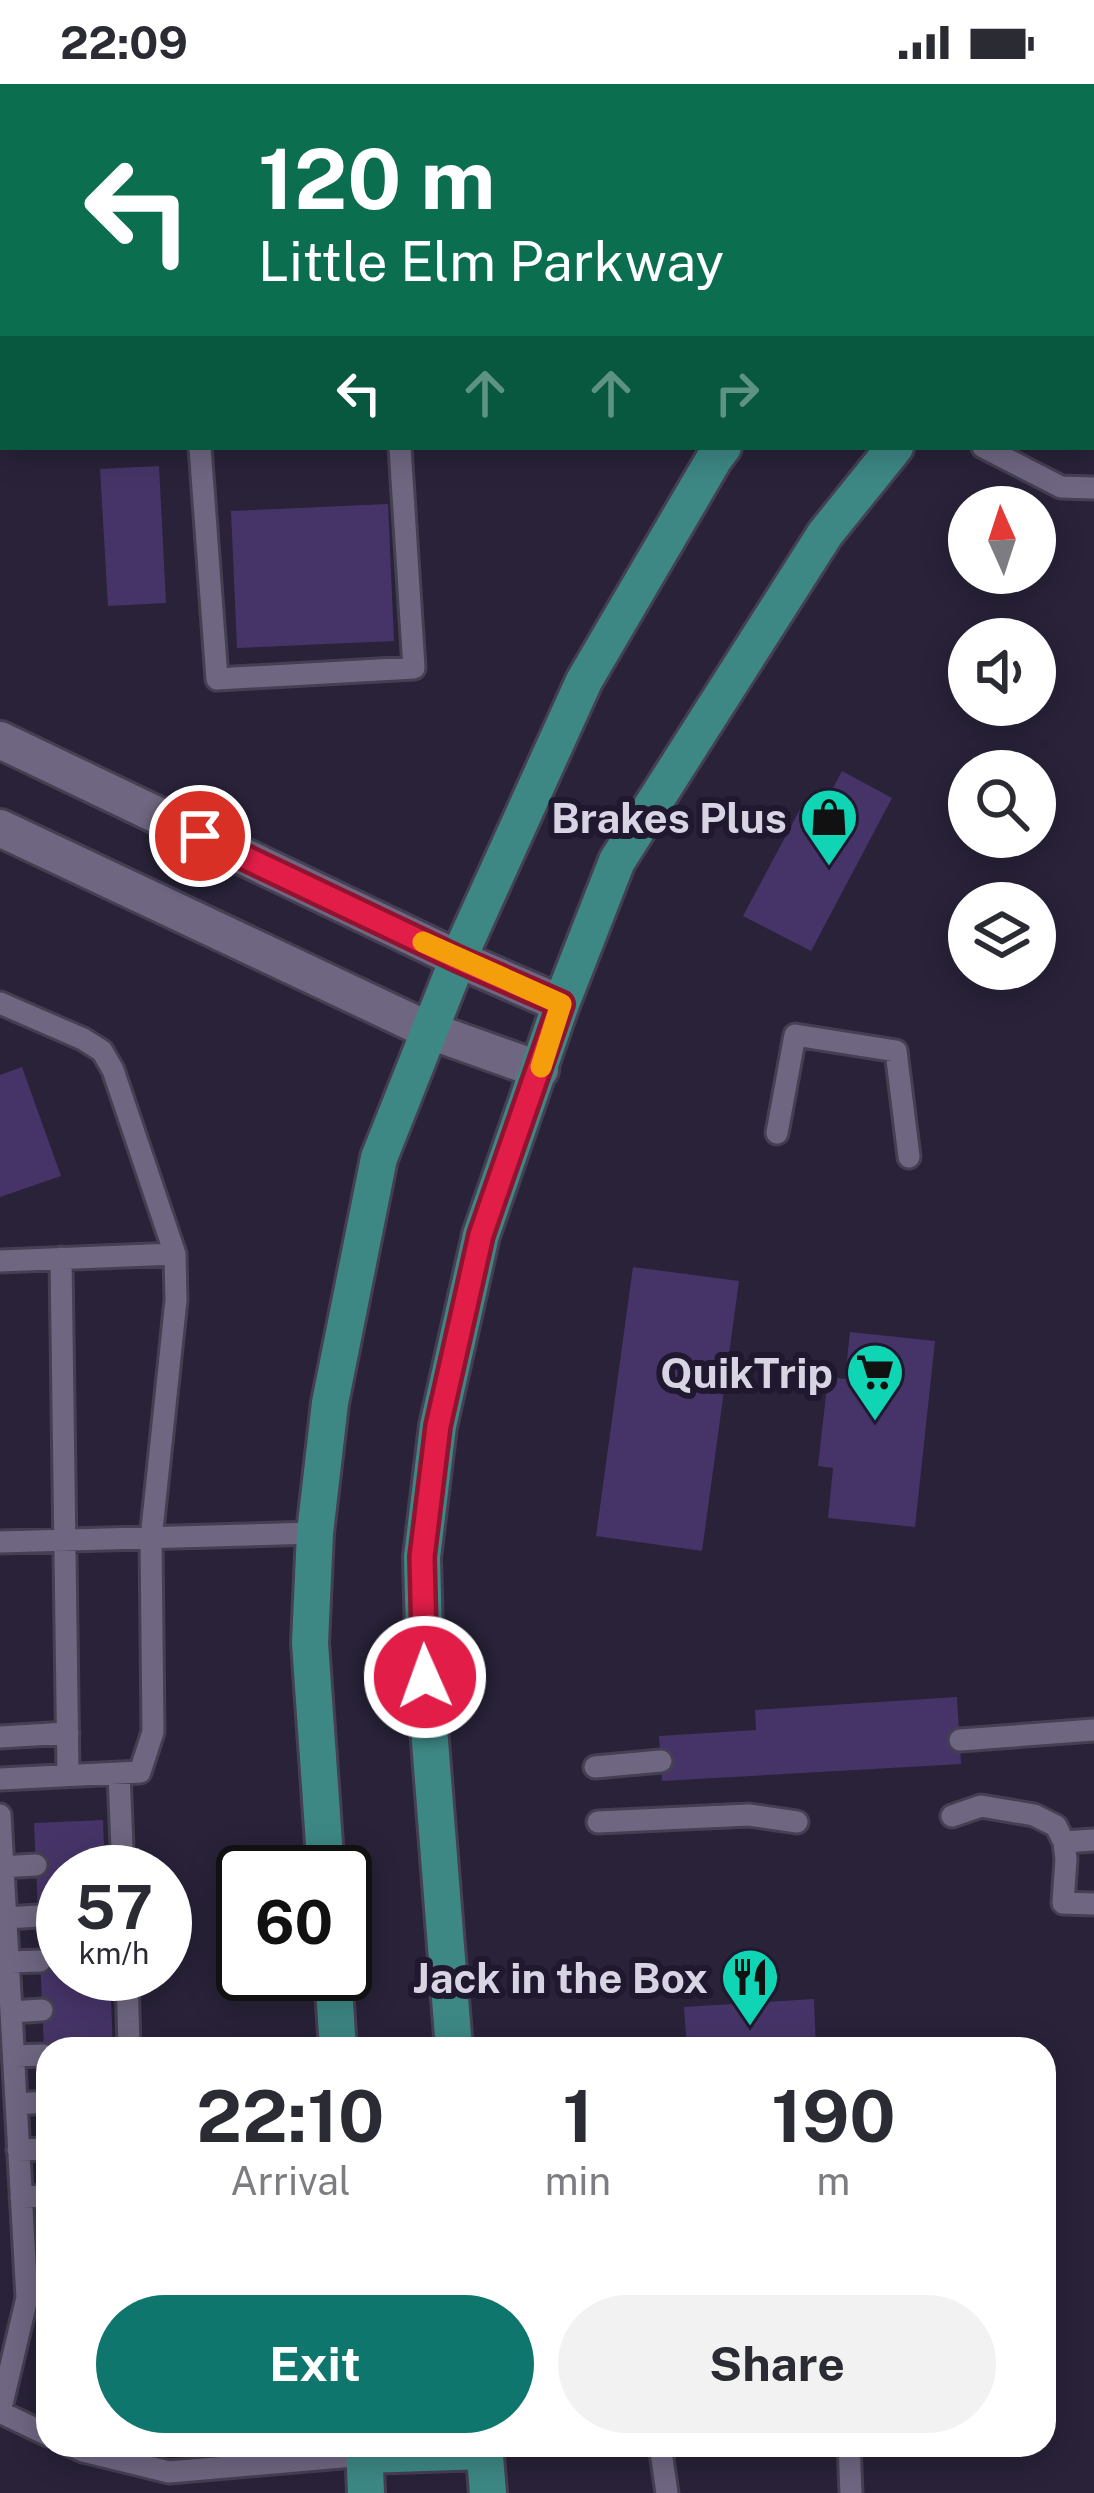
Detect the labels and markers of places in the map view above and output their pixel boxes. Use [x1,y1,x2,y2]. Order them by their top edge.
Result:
pin [149,785,251,887]
shop icon: Brakes Plus [798,786,860,868]
place label: Brakes Plus [551,793,787,842]
supermarket icon: QuikTrip [844,1341,906,1423]
place label: QuikTrip [660,1348,833,1397]
restaurant icon: Jack in the Box [719,1946,781,2028]
place label: Jack in the Box [413,1953,708,2002]

